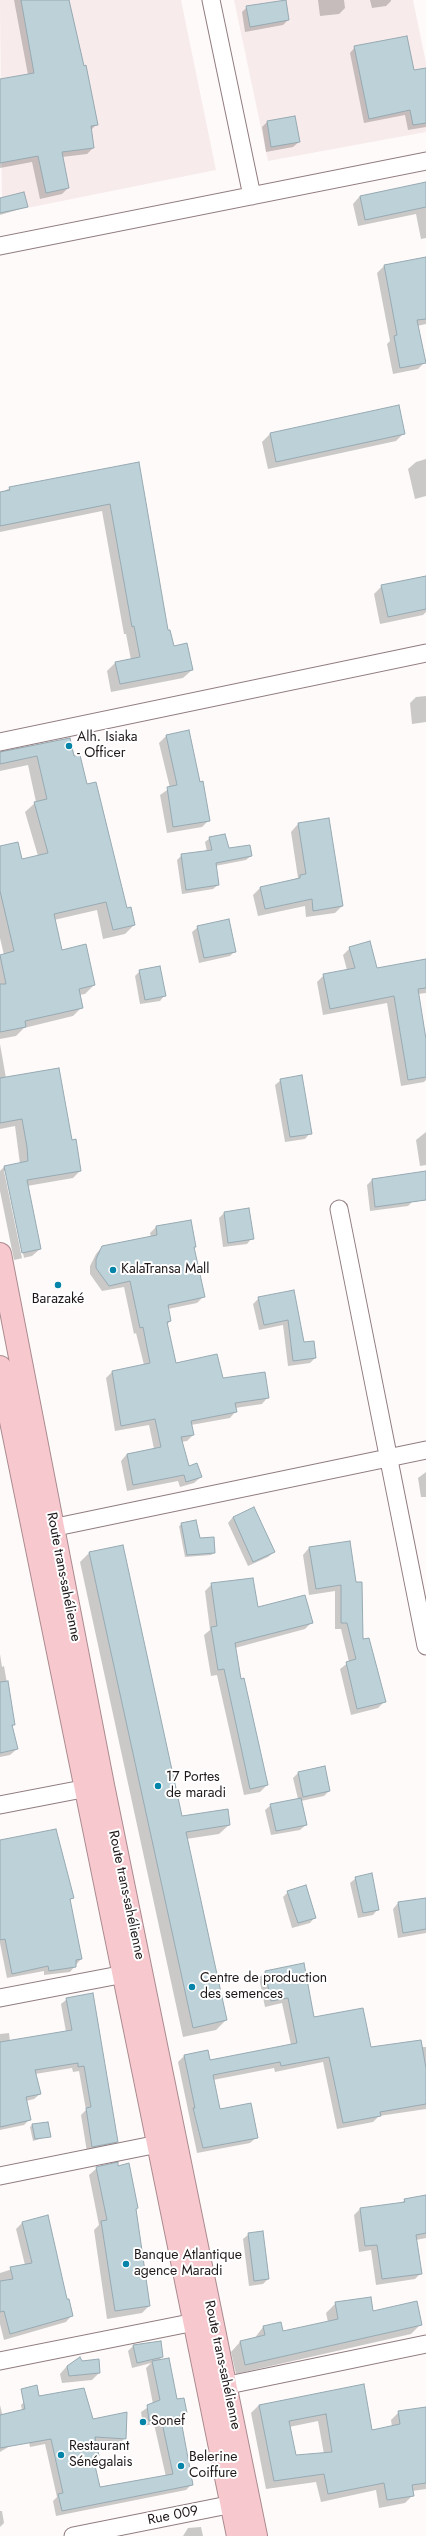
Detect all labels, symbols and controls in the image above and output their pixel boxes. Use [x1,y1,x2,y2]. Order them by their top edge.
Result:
place label: Alh. Isiaka - Officer [77,730,138,762]
marker: Alh. Isiaka - Officer [64,741,74,751]
place label: KalaTransa Mall [121,1262,210,1278]
marker: KalaTransa Mall [108,1265,118,1275]
marker: Barazaké [53,1280,63,1290]
place label: Barazaké [32,1292,84,1308]
street label: Route trans-sahélienne [42,1511,84,1643]
place label: 17 Portes de maradi [166,1770,226,1802]
marker: 17 Portes de maradi [153,1781,163,1791]
street label: Route trans-sahélienne [104,1829,148,1961]
place label: Centre de production des semences [200,1971,327,2004]
marker: Centre de production des semences [187,1982,197,1992]
place label: Banque Atlantique agence Maradi [134,2248,242,2280]
marker: Banque Atlantique agence Maradi [121,2259,131,2269]
street label: Route trans-sahélienne [200,2299,244,2431]
place label: Sonef [151,2414,185,2430]
marker: Sonef [138,2417,148,2427]
place label: Restaurant Sénégalais [69,2439,132,2472]
marker: Restaurant Sénégalais [56,2450,66,2460]
place label: Belerine Coiffure [189,2450,237,2482]
marker: Belerine Coiffure [176,2461,186,2471]
street label: Rue 009 [146,2503,200,2529]

